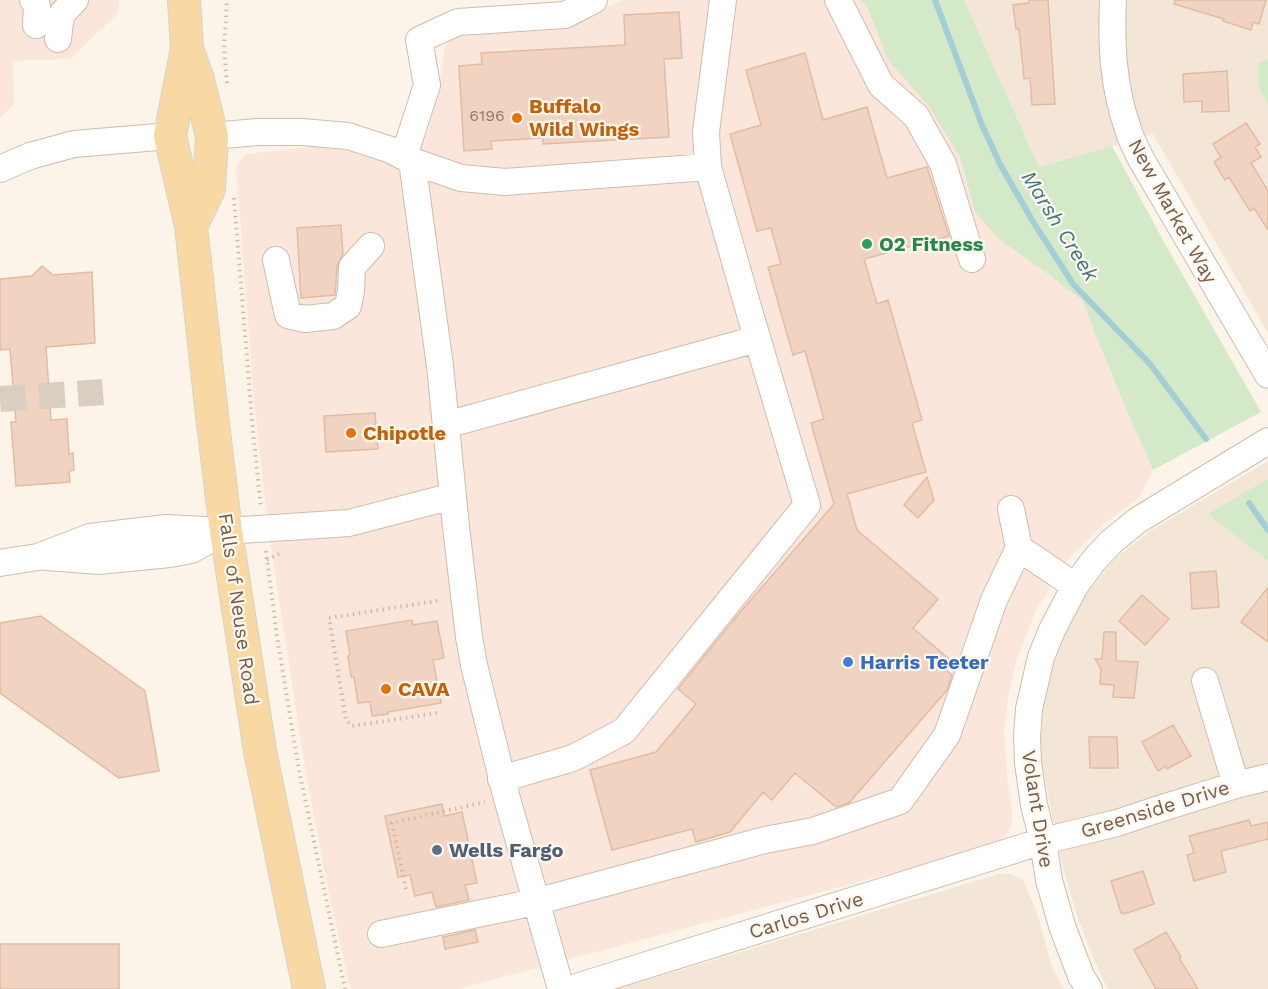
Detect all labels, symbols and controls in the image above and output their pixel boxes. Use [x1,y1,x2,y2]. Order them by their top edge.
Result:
place label: Buffalo Wild Wings [529,94,640,141]
house number: 6196 [469,106,505,125]
marker: Buffalo Wild Wings [510,111,524,125]
street label: New Market Way [1123,134,1223,288]
water label: Marsh Creek [1016,166,1105,286]
place label: O2 Fitness [879,232,984,256]
marker: O2 Fitness [860,237,874,251]
place label: Chipotle [363,421,446,445]
marker: Chipotle [344,426,358,440]
street label: Falls of Neuse Road [214,511,264,707]
place label: Harris Teeter [860,650,989,674]
marker: Harris Teeter [841,655,855,669]
place label: CAVA [398,677,450,701]
marker: CAVA [379,682,393,696]
street label: Volant Drive [1017,749,1059,869]
street label: Greenside Drive [1078,775,1232,843]
place label: Wells Fargo [449,838,563,862]
marker: Wells Fargo [430,843,444,857]
street label: Carlos Drive [746,886,866,944]

